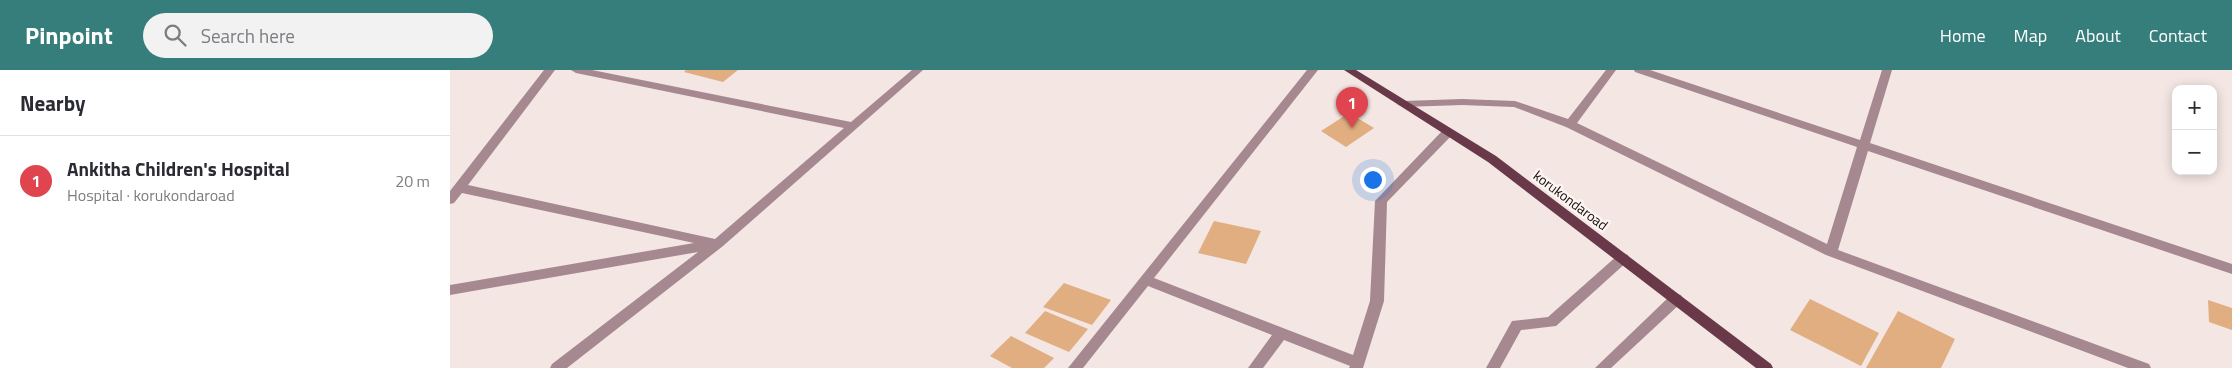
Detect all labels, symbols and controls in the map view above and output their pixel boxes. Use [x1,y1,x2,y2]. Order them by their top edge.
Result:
search box [143,13,493,58]
text: Pinpoint [25,17,113,53]
icon: search [161,21,189,49]
text: Search here [201,21,295,50]
text: Home [1940,22,1986,49]
text: Map [2014,22,2047,49]
text: About [2075,22,2121,49]
text: Contact [2149,22,2207,49]
map controls [2172,85,2217,175]
button: + [2172,85,2217,130]
text: Nearby [20,87,85,119]
pin: 1 [1336,87,1368,128]
button: − [2172,130,2217,175]
text: Ankitha Children's Hospital [67,154,290,183]
street label: korukondaroad [1529,165,1613,235]
your location [1360,167,1386,193]
text: 1 [32,169,40,193]
text: 20 m [395,169,430,193]
text: Hospital · korukondaroad [67,183,235,207]

